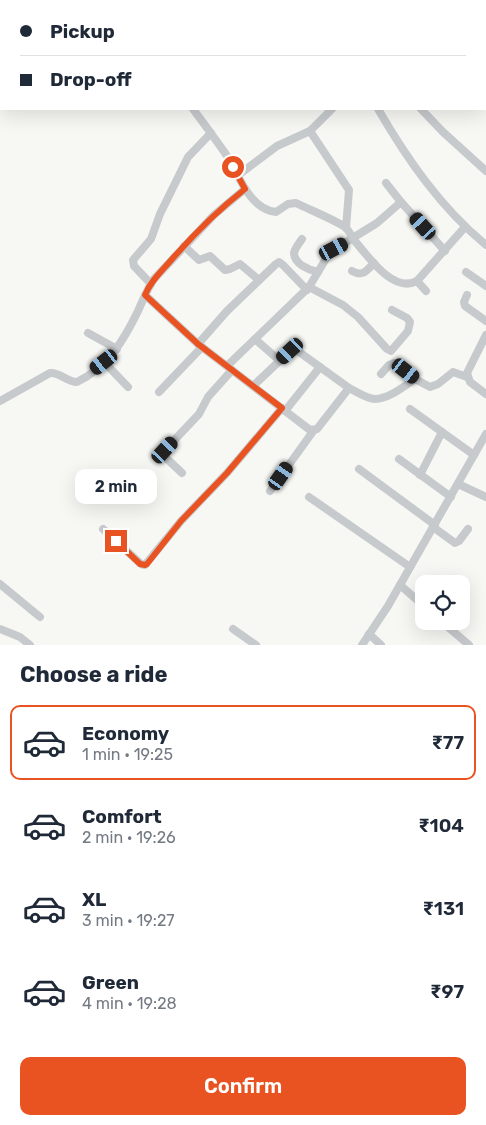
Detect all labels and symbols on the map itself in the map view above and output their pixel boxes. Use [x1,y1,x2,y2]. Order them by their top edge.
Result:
route start [222,156,244,178]
car [407,210,438,242]
car [317,235,350,263]
car [273,335,306,367]
car [87,347,120,377]
car [389,356,422,386]
car [149,434,180,466]
car [266,459,295,493]
callout: 2 min [75,468,157,504]
route end [105,530,127,552]

